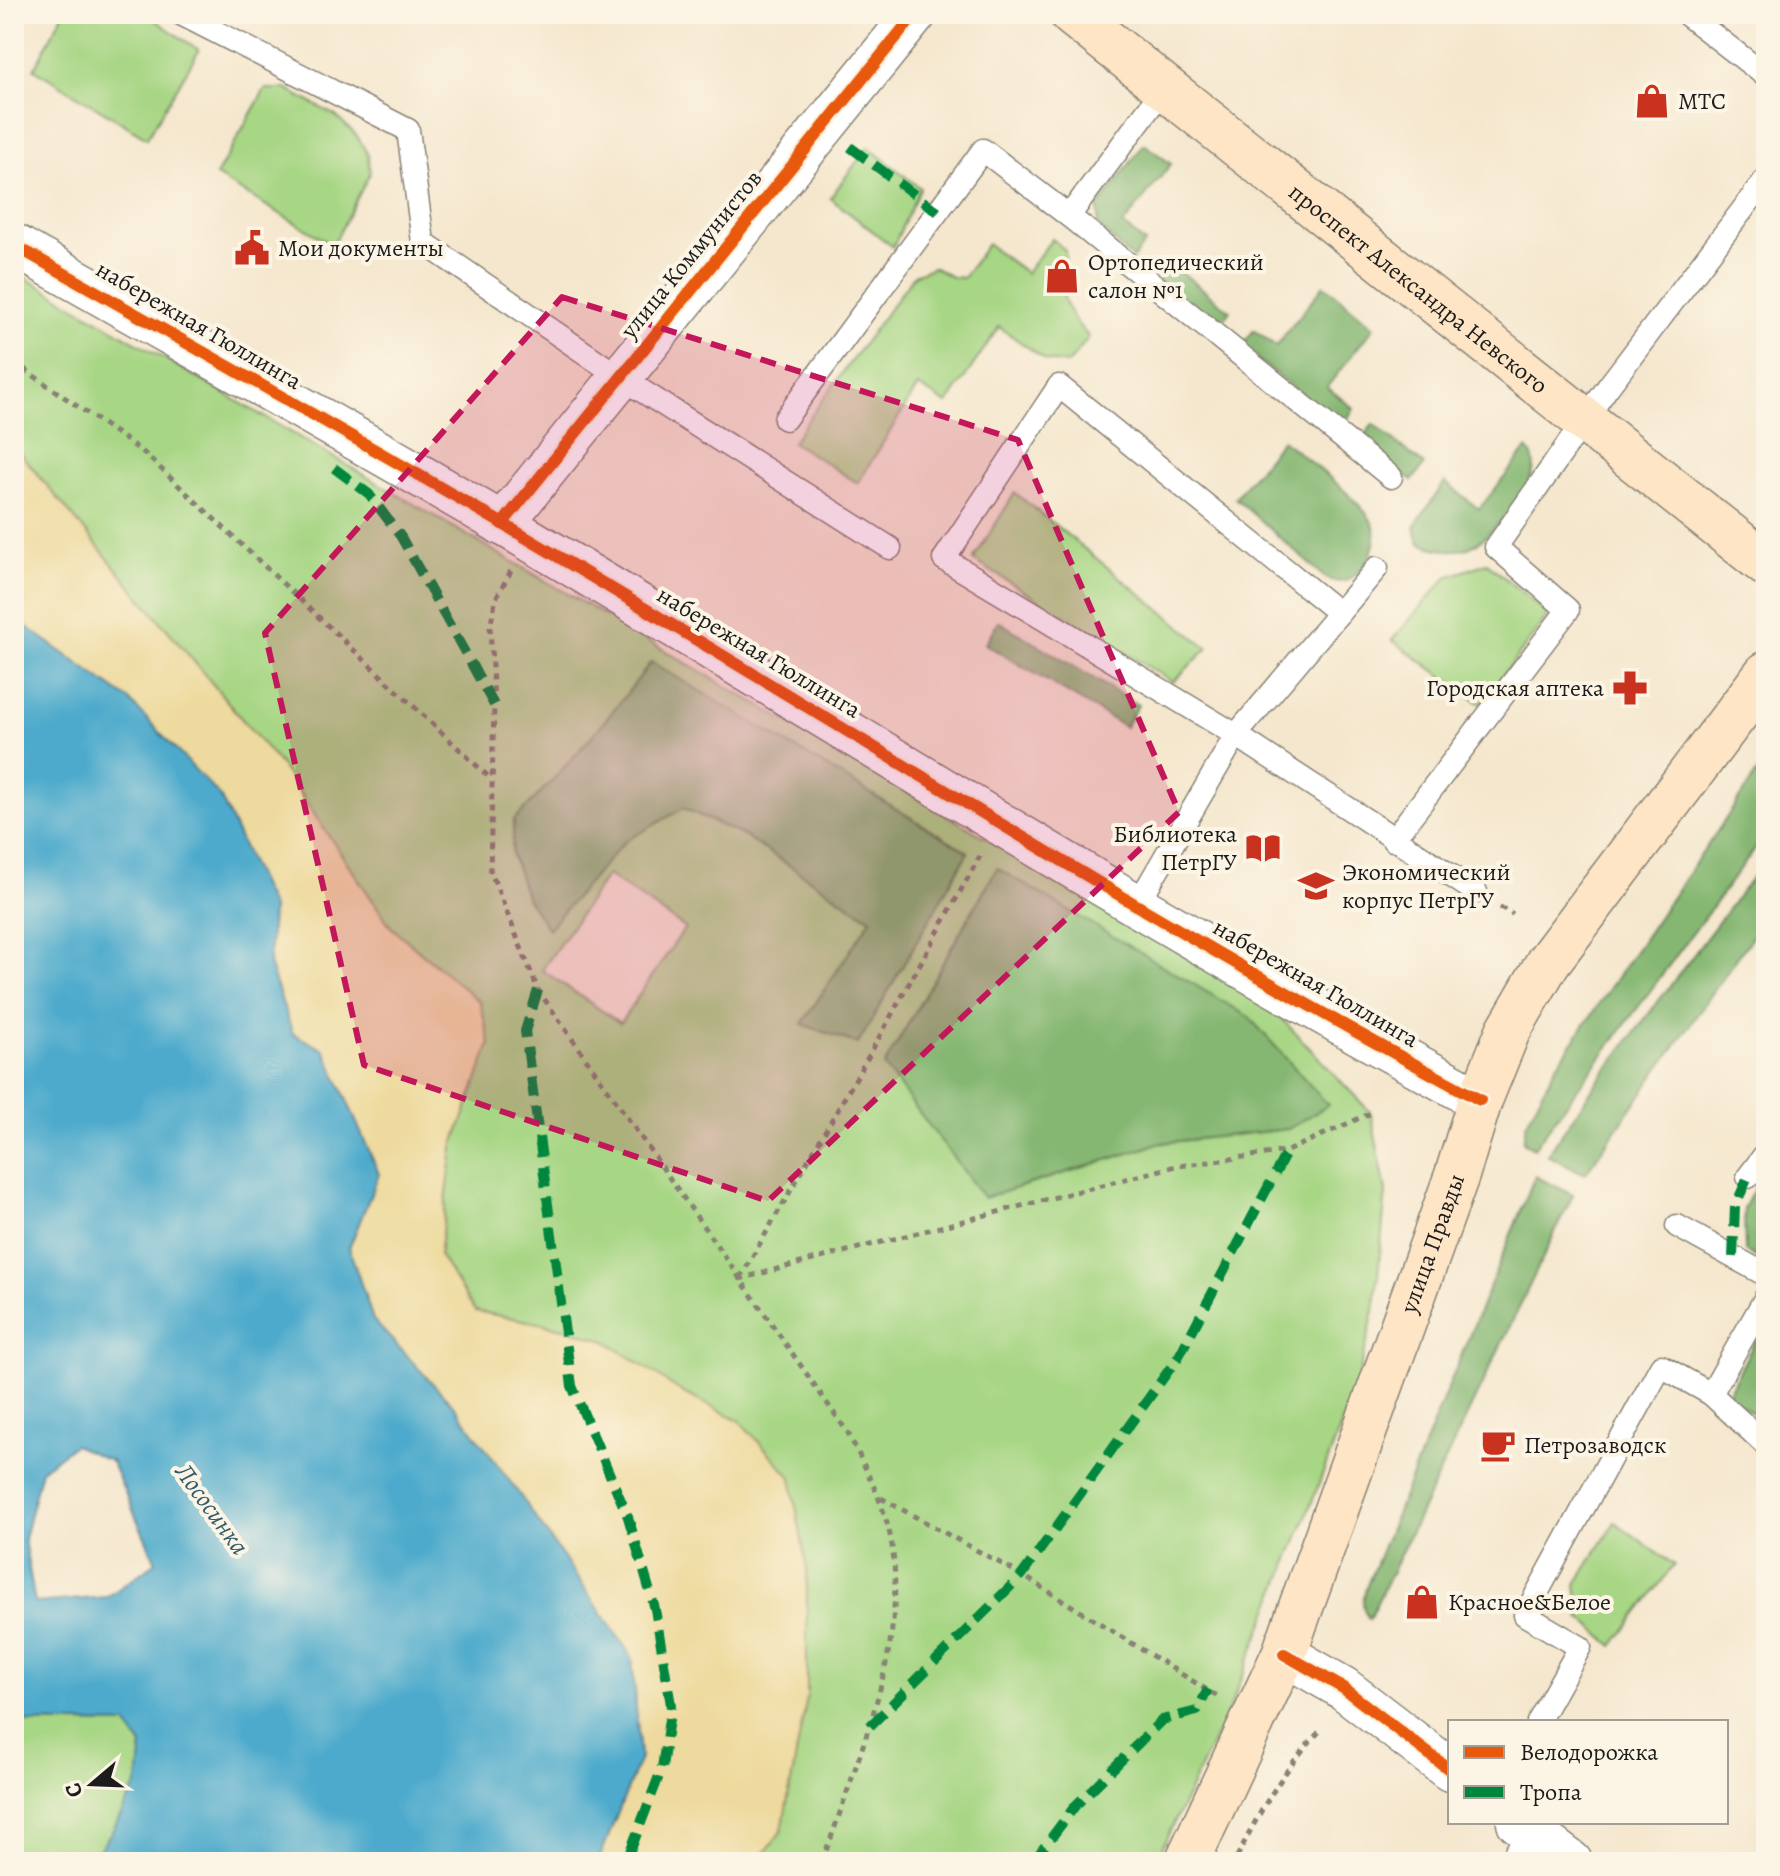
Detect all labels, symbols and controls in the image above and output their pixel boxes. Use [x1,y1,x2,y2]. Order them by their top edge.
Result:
shop icon: МТС [1633,82,1671,120]
place label: МТС [1678,85,1726,117]
street label: улица Коммунистов [612,163,769,346]
street label: проспект Александра Невского [1282,176,1555,401]
public building icon: Мои документы [233,229,271,267]
place label: Мои документы [278,232,444,264]
place label: Ортопедический салон №1 [1088,246,1264,306]
street label: набережная Гюллинга [90,253,308,397]
shop icon: Ортопедический салон №1 [1043,257,1081,295]
street label: набережная Гюллинга [651,578,867,726]
pharmacy icon: Городская аптека [1611,669,1649,707]
place label: Городская аптека [1426,672,1604,704]
place label: Библиотека ПетрГУ [1113,818,1237,878]
library icon: Библиотека ПетрГУ [1244,829,1282,867]
place label: Экономический корпус ПетрГУ [1342,856,1511,916]
school or university icon: Экономический корпус ПетрГУ [1297,867,1335,905]
street label: набережная Гюллинга [1207,911,1425,1055]
street label: улица Правды [1392,1169,1472,1319]
cafe icon: Петрозаводск [1479,1426,1517,1464]
place label: Петрозаводск [1524,1429,1666,1461]
water label: Лососинка [166,1455,257,1562]
shop icon: Красное&Белое [1403,1583,1441,1621]
place label: Красное&Белое [1448,1586,1611,1618]
legend [1448,1720,1728,1824]
text: Велодорожка [1520,1736,1658,1768]
north arrow [52,1744,132,1824]
text: Тропа [1520,1776,1582,1808]
text: С [58,1779,90,1801]

